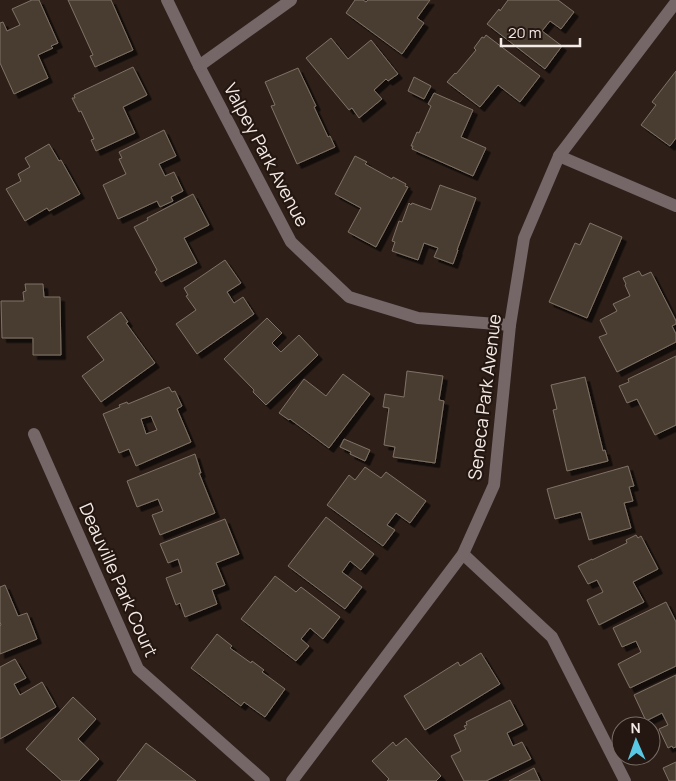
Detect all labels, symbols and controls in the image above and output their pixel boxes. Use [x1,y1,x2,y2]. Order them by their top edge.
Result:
scale bar [501,15,580,47]
text: 20 m [508,22,541,43]
street label: Valpey Park Avenue [219,79,315,231]
street label: Seneca Park Avenue [462,312,506,481]
street label: Deauville Park Court [74,499,164,660]
north arrow [611,716,661,766]
text: N [630,718,641,737]

